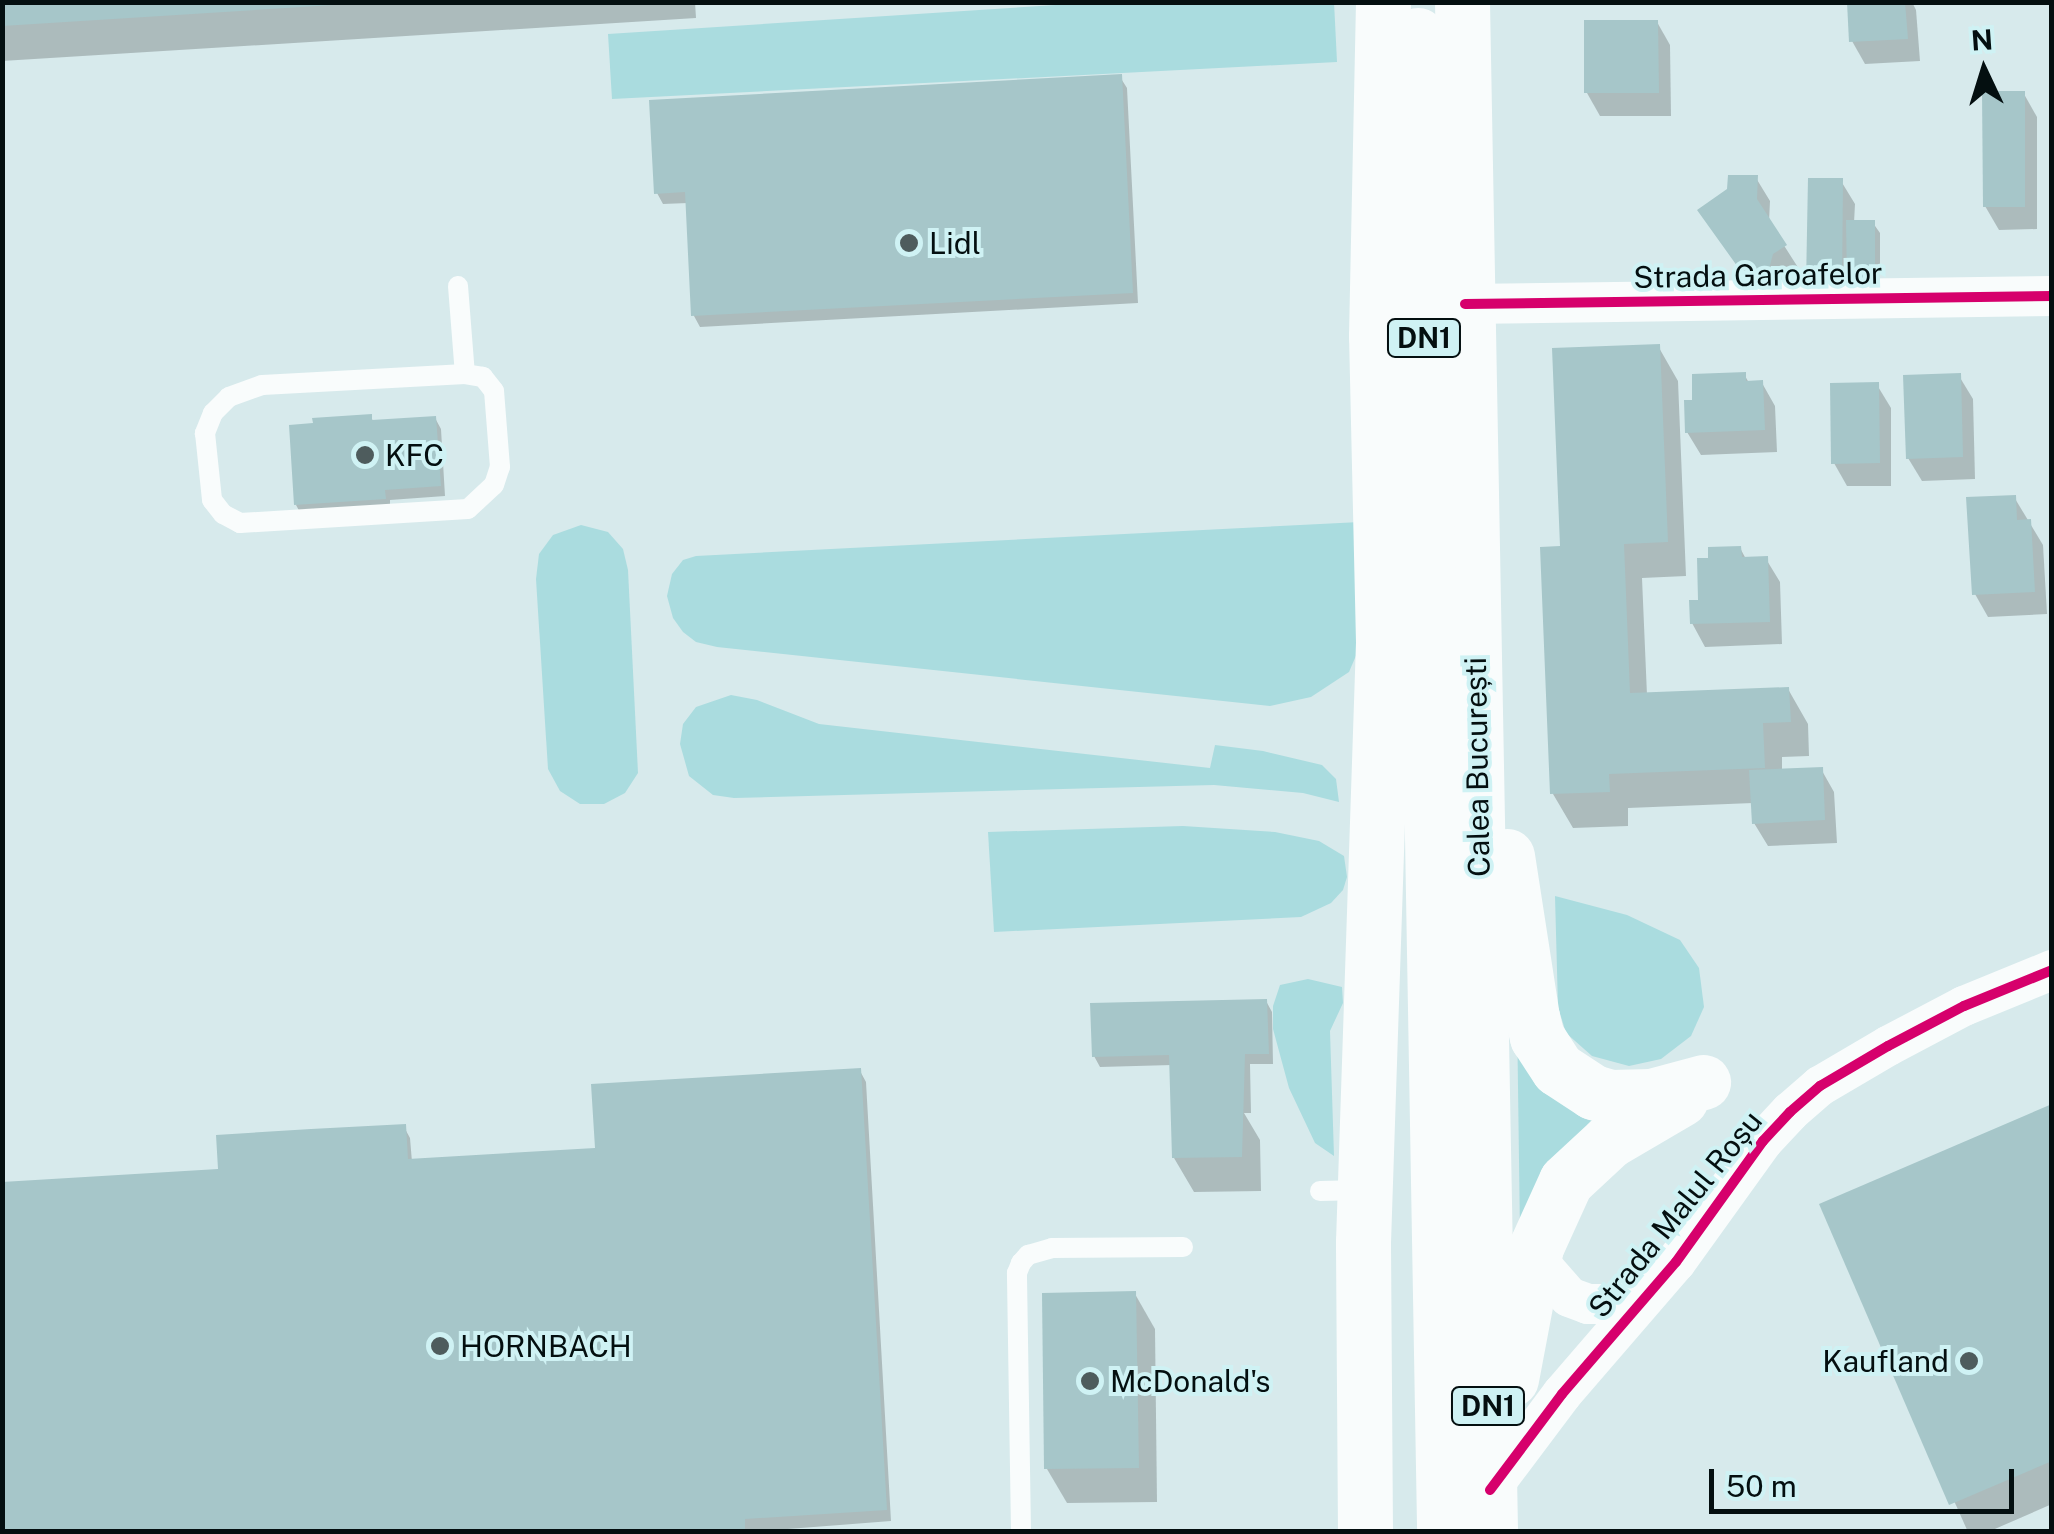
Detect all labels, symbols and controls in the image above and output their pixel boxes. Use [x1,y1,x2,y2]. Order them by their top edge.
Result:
north arrow [1934,20,2034,120]
text: N [1970,22,1994,57]
place label: Lidl [929,225,981,261]
marker: Lidl [898,232,920,254]
street label: Strada Garoafelor [1633,255,1883,295]
road number: DN1 [1386,315,1462,361]
place label: KFC [385,437,444,473]
marker: KFC [354,444,376,466]
street label: Calea București [1457,657,1497,877]
street label: Strada Malul Roșu [1581,1103,1769,1325]
place label: HORNBACH [460,1328,632,1364]
marker: HORNBACH [429,1335,451,1357]
place label: Kaufland [1822,1343,1949,1379]
marker: Kaufland [1958,1350,1980,1372]
place label: McDonald's [1110,1363,1270,1399]
marker: McDonald's [1079,1370,1101,1392]
road number: DN1 [1450,1383,1526,1429]
scale bar [1714,1449,2019,1511]
text: 50 m [1726,1468,1797,1504]

